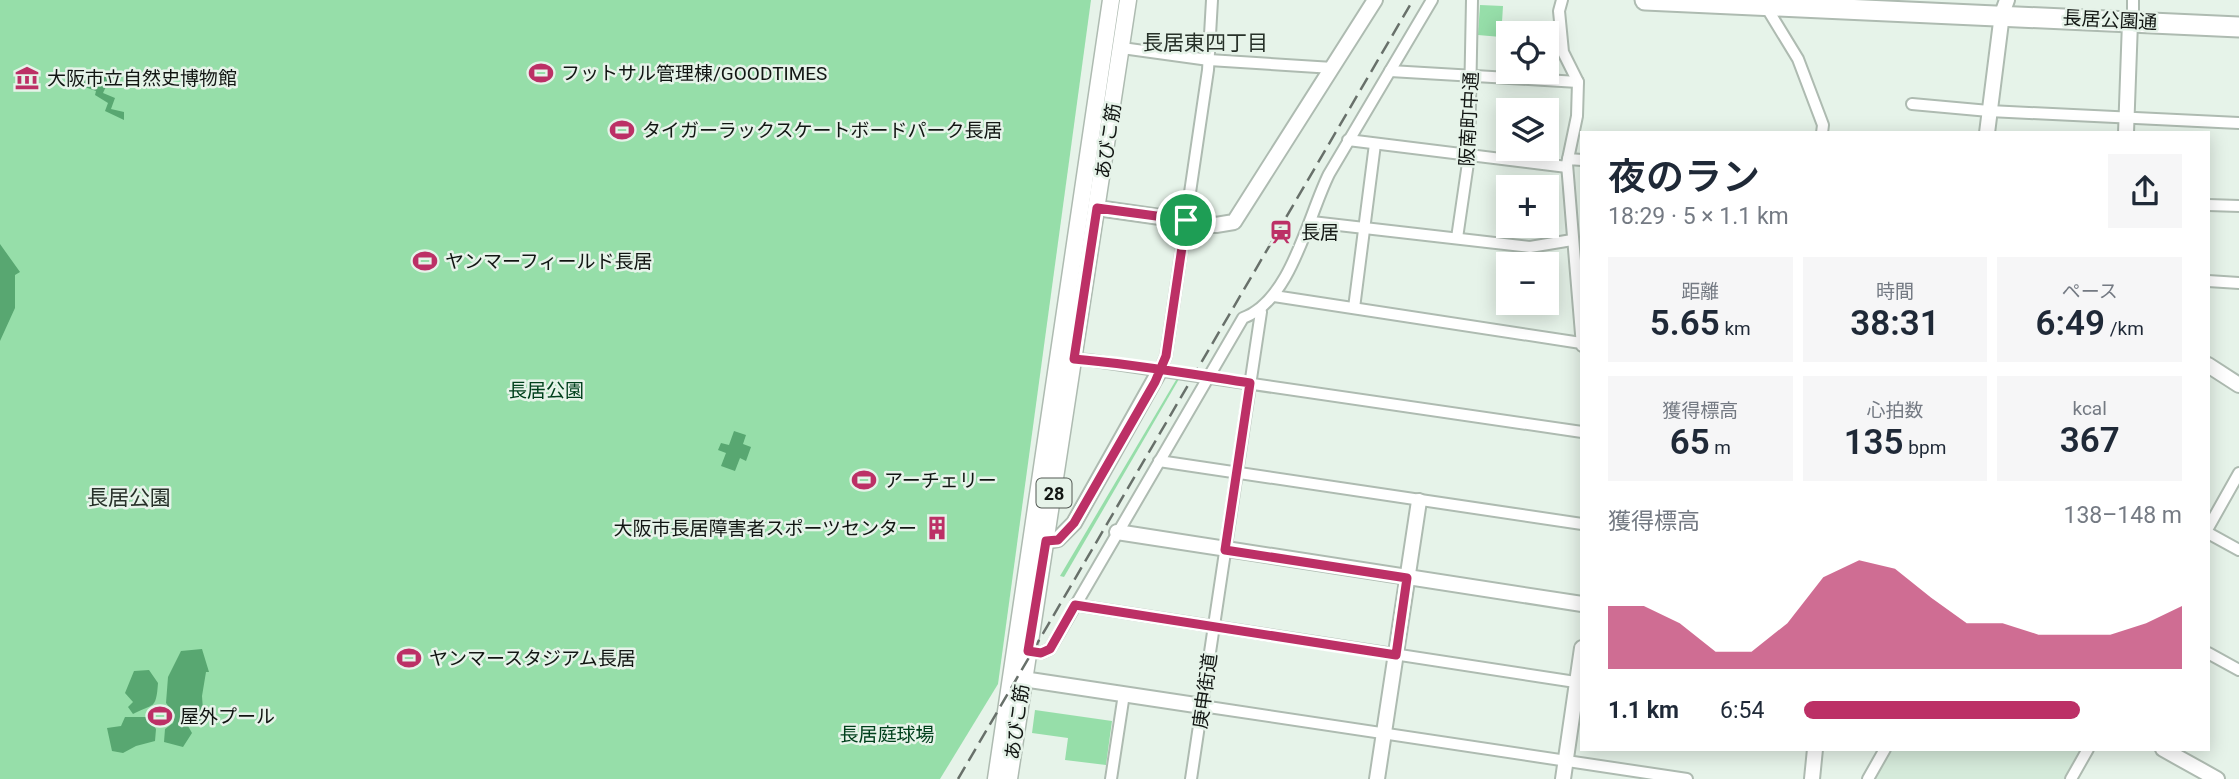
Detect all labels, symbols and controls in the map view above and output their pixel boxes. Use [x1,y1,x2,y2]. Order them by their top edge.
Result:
street label: 長居公園通 [2062,6,2158,34]
map controls [1496,21,1559,315]
button: locate [1496,21,1559,84]
district label: 長居東四丁目 [1142,31,1268,55]
sports icon: フットサル管理棟/GOODTIMES [527,59,555,87]
place label: フットサル管理棟/GOODTIMES [561,62,827,85]
museum icon: 大阪市立自然史博物館 [13,64,41,92]
place label: 大阪市立自然史博物館 [47,67,237,90]
street label: 阪南町中通 [1455,71,1483,167]
button: layers [1496,98,1559,161]
street label: あびこ筋 [1091,102,1125,180]
sports icon: タイガーラックスケートボードパーク長居 [608,116,636,144]
place label: タイガーラックスケートボードパーク長居 [642,119,1002,142]
button: share [2108,154,2182,228]
text: 夜のラン [1608,155,1760,199]
button: + [1496,175,1559,238]
pin [1156,190,1216,250]
icon: arrive [1167,201,1205,239]
text: 18:29 · 5 × 1.1 km [1608,203,1789,230]
station icon: 長居 [1267,218,1295,246]
place label: 長居 [1301,221,1339,244]
sports icon: ヤンマーフィールド長居 [411,247,439,275]
place label: ヤンマーフィールド長居 [445,250,652,273]
button: − [1496,252,1559,315]
text: 距離 [1681,280,1719,303]
text: 時間 [1876,280,1914,303]
text: ペース [2062,280,2118,303]
text: 5.65 [1650,303,1720,344]
text: 38:31 [1850,303,1940,344]
text: 6:49 [2035,303,2105,344]
text: km [1720,317,1751,340]
text: /km [2105,317,2144,340]
park label: 長居公園 [508,379,584,402]
text: kcal [2072,397,2107,420]
text: 獲得標高 [1662,399,1738,422]
text: 心拍数 [1866,399,1924,422]
text: 367 [2060,420,2120,461]
text: 65 [1670,422,1710,463]
text: 135 [1844,422,1904,463]
text: m [1710,436,1731,459]
text: bpm [1904,436,1946,459]
sports icon: アーチェリー [850,466,878,494]
place label: アーチェリー [884,469,997,492]
road number: 28 [1036,478,1072,508]
district label: 長居公園 [87,486,171,510]
text: 138–148 m [2063,502,2182,529]
text: 獲得標高 [1608,508,1700,535]
building icon: 大阪市長居障害者スポーツセンター [923,514,951,542]
place label: 大阪市長居障害者スポーツセンター [613,517,917,540]
sports icon: ヤンマースタジアム長居 [395,644,423,672]
place label: ヤンマースタジアム長居 [429,647,636,670]
street label: 庚申街道 [1188,652,1222,730]
street label: あびこ筋 [1000,683,1034,761]
text: 1.1 km [1608,697,1679,724]
text: 6:54 [1720,697,1764,724]
sports icon: 屋外プール [146,702,174,730]
place label: 屋外プール [180,705,275,728]
park label: 長居庭球場 [839,723,935,746]

